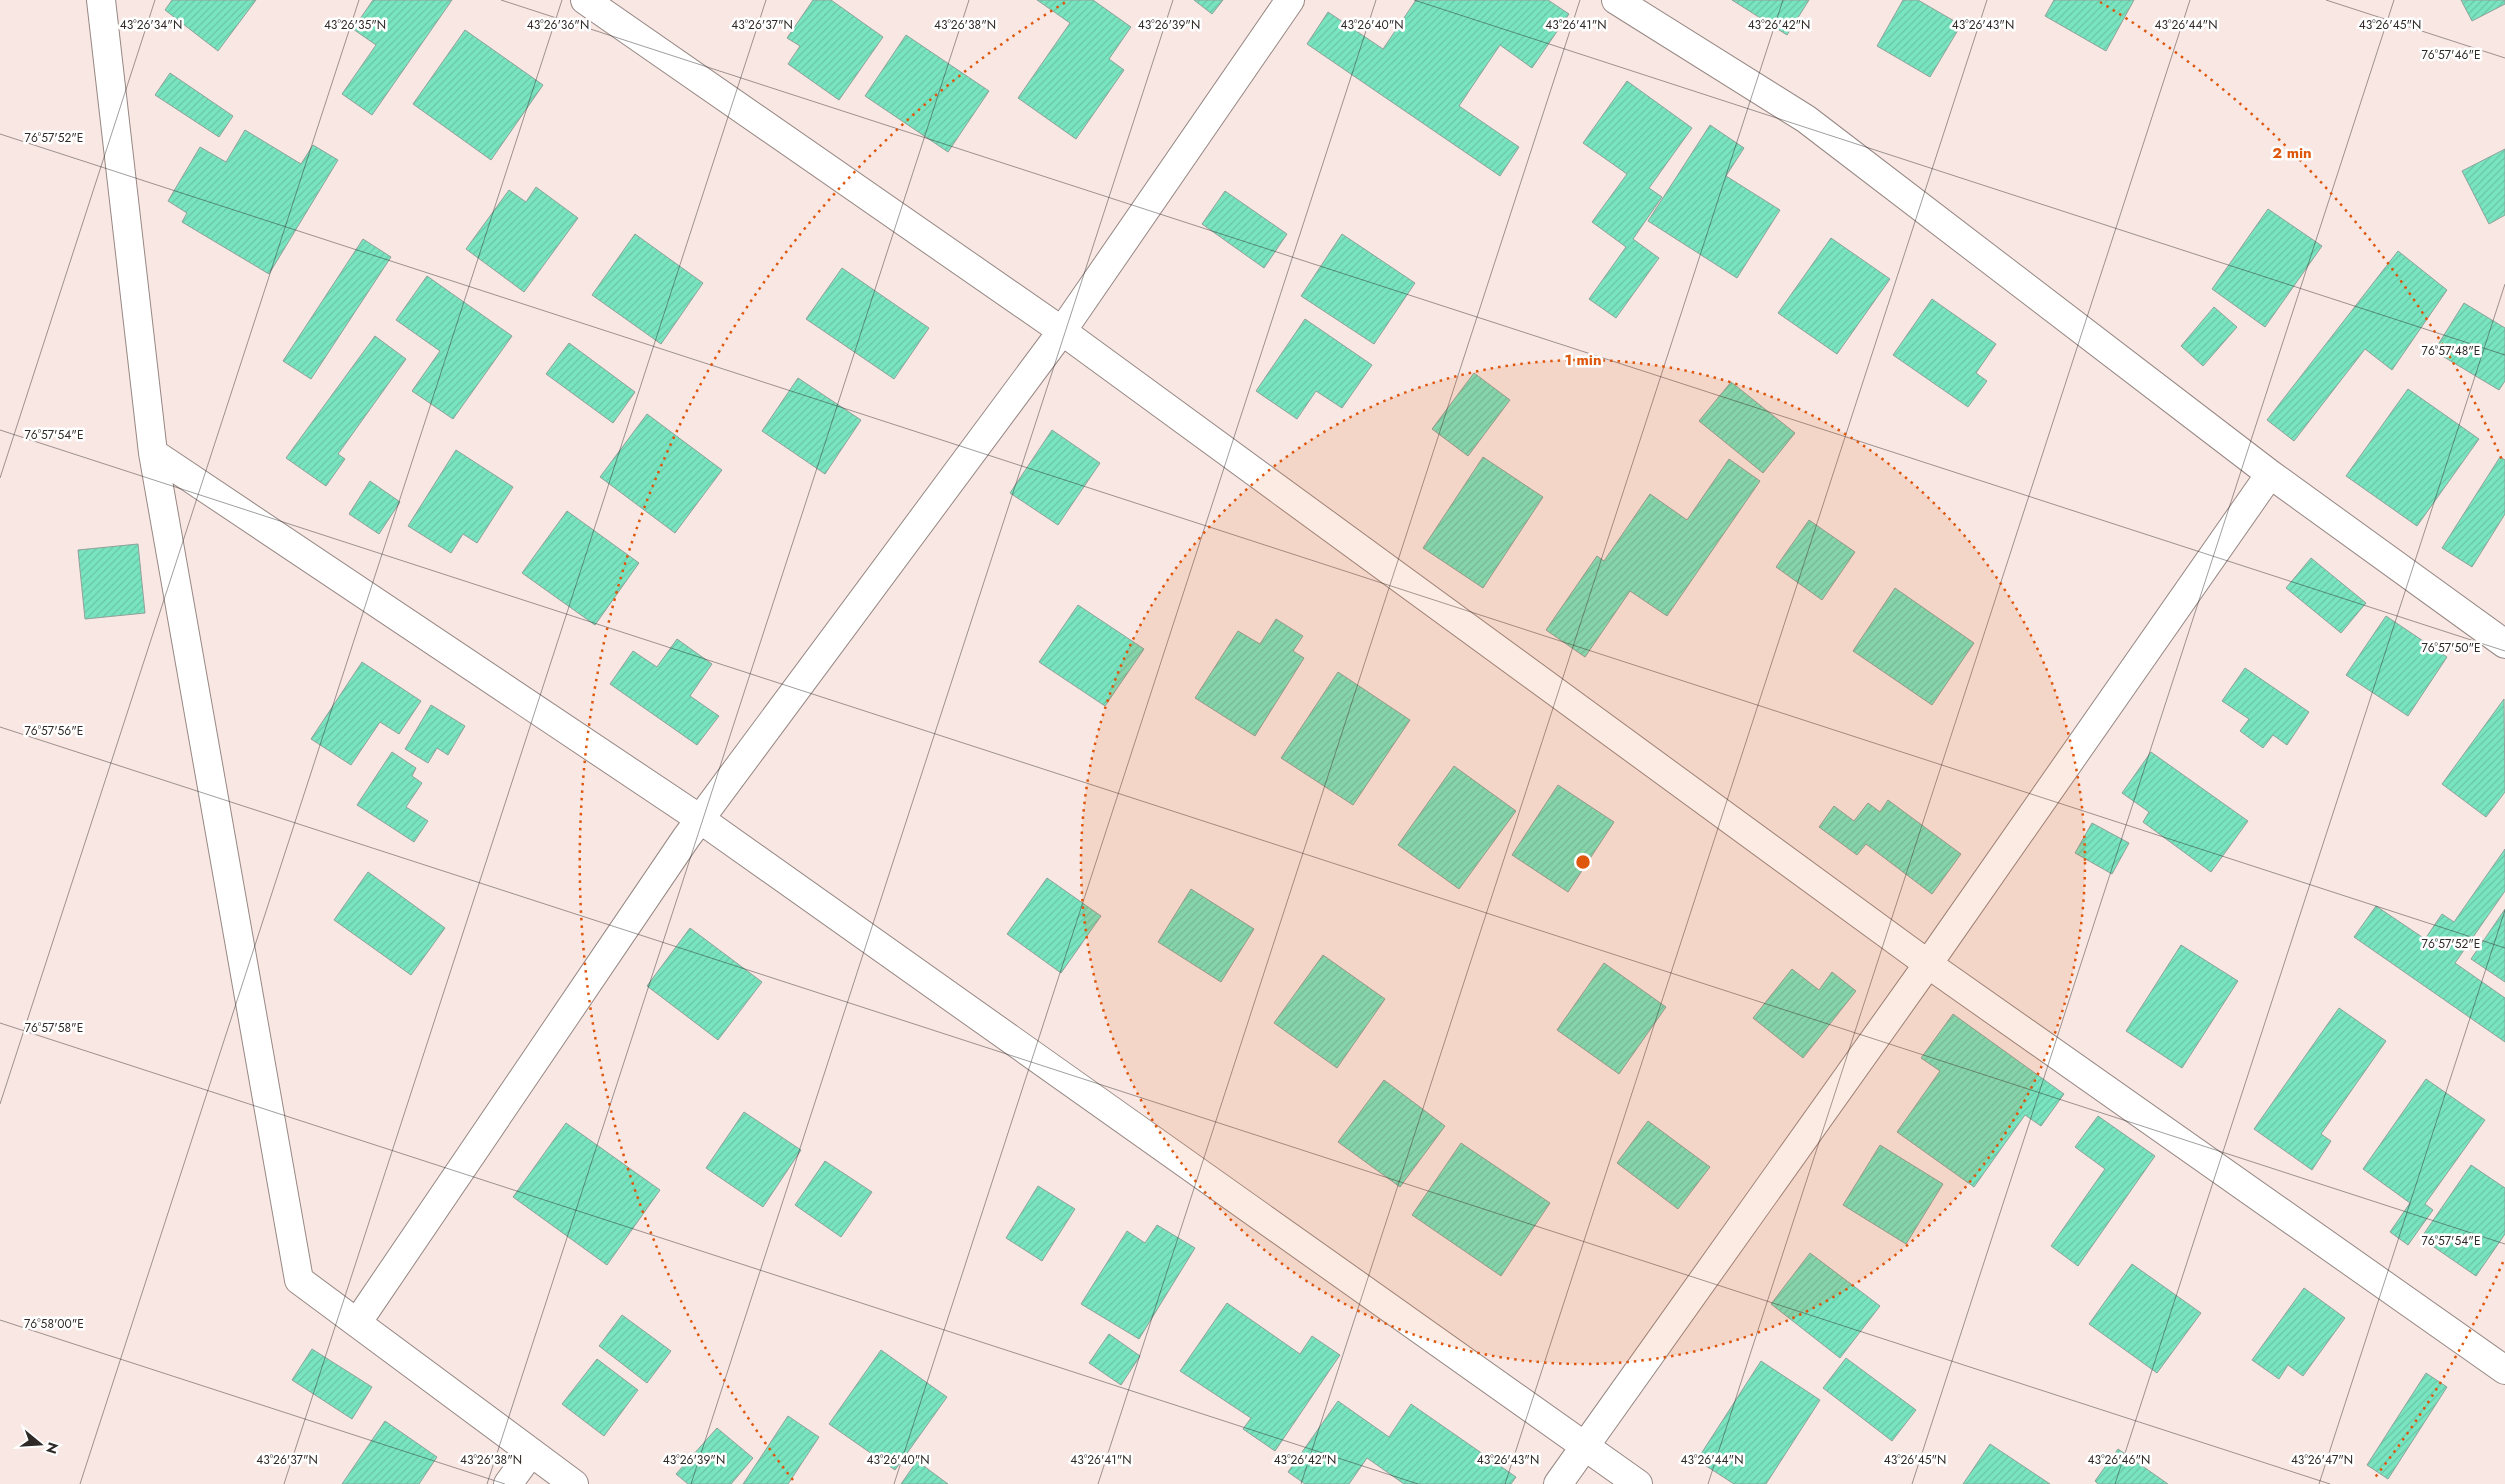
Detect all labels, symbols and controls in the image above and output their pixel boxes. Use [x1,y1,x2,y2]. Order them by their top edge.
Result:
text: 43°26'34"N [120,16,182,34]
text: 43°26'35"N [324,16,386,34]
text: 43°26'36"N [527,16,589,34]
text: 43°26'37"N [731,16,793,34]
text: 43°26'38"N [934,16,996,34]
text: 43°26'39"N [1138,16,1200,34]
text: 43°26'40"N [1340,16,1404,34]
text: 43°26'41"N [1545,16,1607,34]
text: 43°26'42"N [1748,16,1810,34]
text: 43°26'43"N [1952,16,2014,34]
text: 43°26'44"N [2155,16,2217,34]
text: 43°26'45"N [2359,16,2421,34]
text: 76°57'46"E [2421,46,2481,64]
text: 76°57'52"E [25,129,83,147]
text: 2 min [2272,142,2312,164]
text: 76°57'48"E [2422,342,2480,360]
text: 1 min [1564,349,1602,371]
text: 76°57'54"E [25,426,83,444]
text: 76°57'50"E [2421,639,2481,657]
text: 76°57'56"E [25,722,83,740]
centre of rings [1574,853,1592,871]
text: 76°57'52"E [2422,935,2480,953]
text: 76°57'58"E [25,1019,83,1037]
text: 76°57'54"E [2422,1232,2480,1250]
text: 76°58'00"E [24,1315,84,1333]
north arrow [15,1419,65,1469]
text: N [41,1440,64,1456]
text: 43°26'37"N [256,1451,318,1469]
text: 43°26'38"N [460,1451,522,1469]
text: 43°26'39"N [663,1451,725,1469]
text: 43°26'40"N [866,1451,930,1469]
text: 43°26'41"N [1070,1451,1132,1469]
text: 43°26'42"N [1274,1451,1336,1469]
text: 43°26'43"N [1477,1451,1539,1469]
text: 43°26'44"N [1681,1451,1743,1469]
text: 43°26'45"N [1884,1451,1946,1469]
text: 43°26'46"N [2088,1451,2150,1469]
text: 43°26'47"N [2291,1451,2353,1469]

